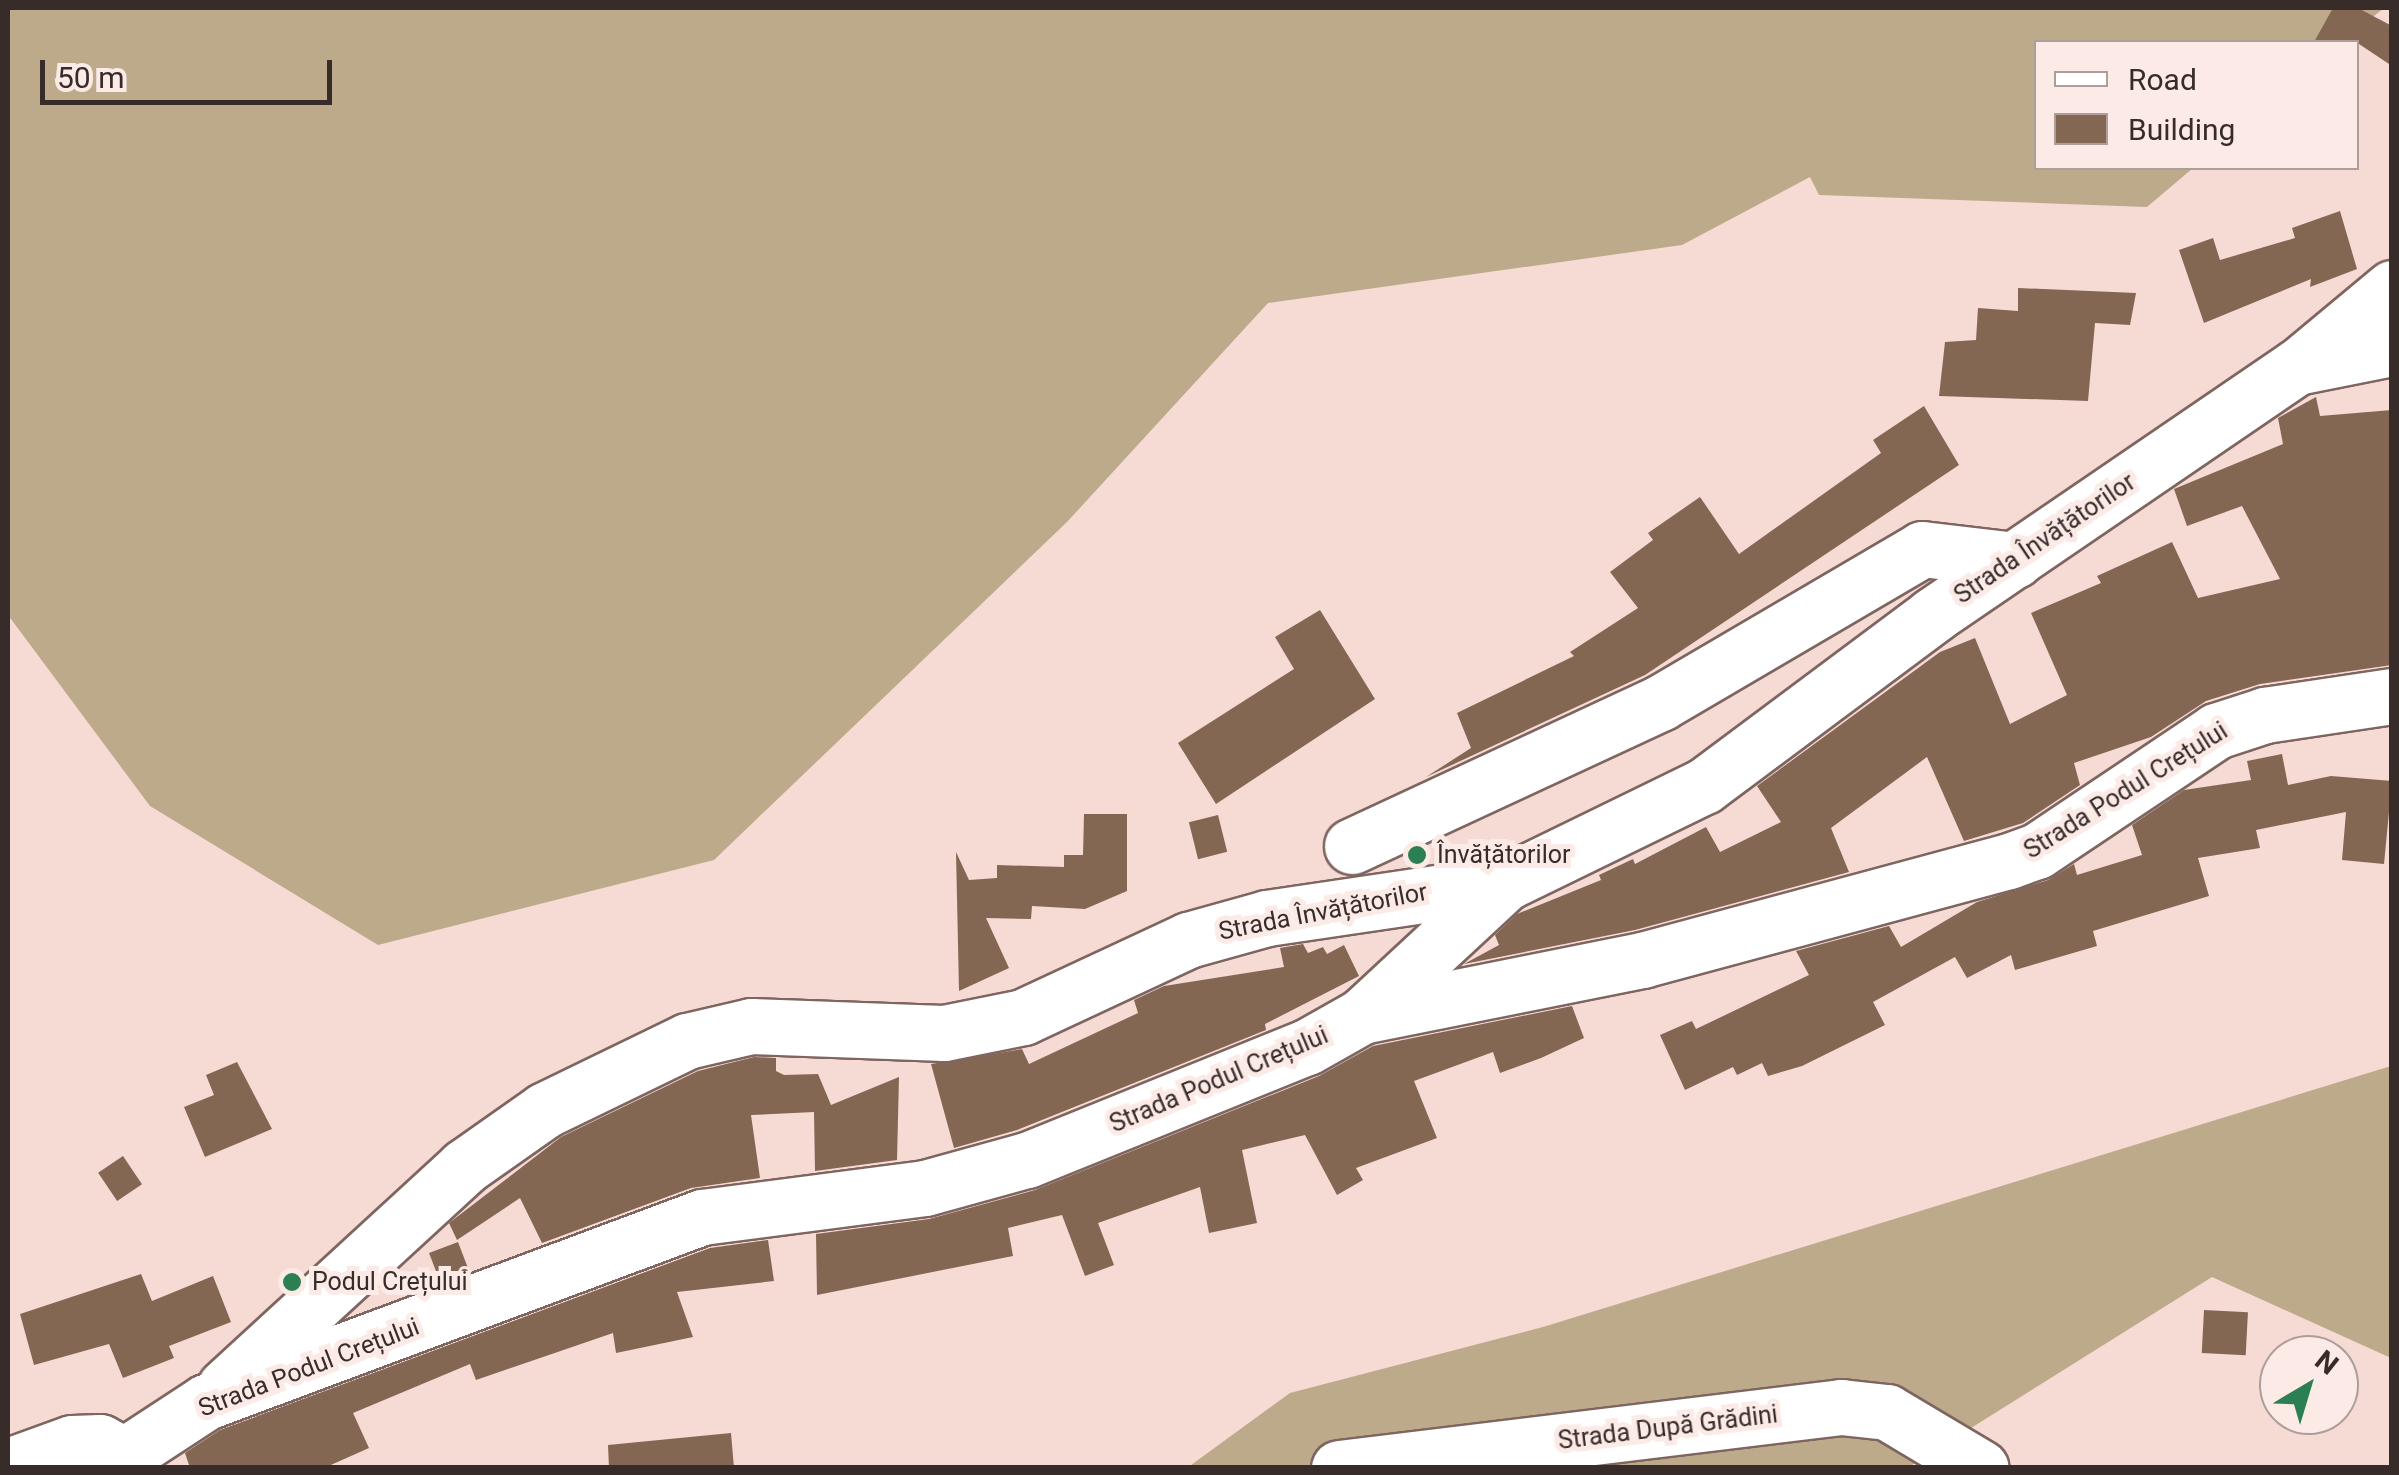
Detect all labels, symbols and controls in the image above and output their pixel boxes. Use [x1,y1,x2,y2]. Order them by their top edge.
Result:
scale bar [45,40,338,102]
legend [2034,40,2359,170]
text: 50 m [57,60,124,95]
text: Road [2128,62,2197,97]
text: Building [2128,112,2235,147]
street label: Strada Învățătorilor [1949,467,2141,611]
street label: Strada Podul Crețului [2019,716,2233,866]
place label: Învățătorilor [1437,840,1570,870]
marker: Învățătorilor [1406,844,1428,866]
street label: Strada Învățătorilor [1216,877,1430,947]
street label: Strada Podul Crețului [1105,1020,1333,1140]
place label: Podul Crețului [312,1267,468,1297]
marker: Podul Crețului [281,1271,303,1293]
street label: Strada Podul Crețului [194,1312,424,1424]
north arrow [2259,1335,2359,1435]
text: N [2309,1343,2344,1382]
street label: Strada După Grădini [1556,1400,1780,1456]

